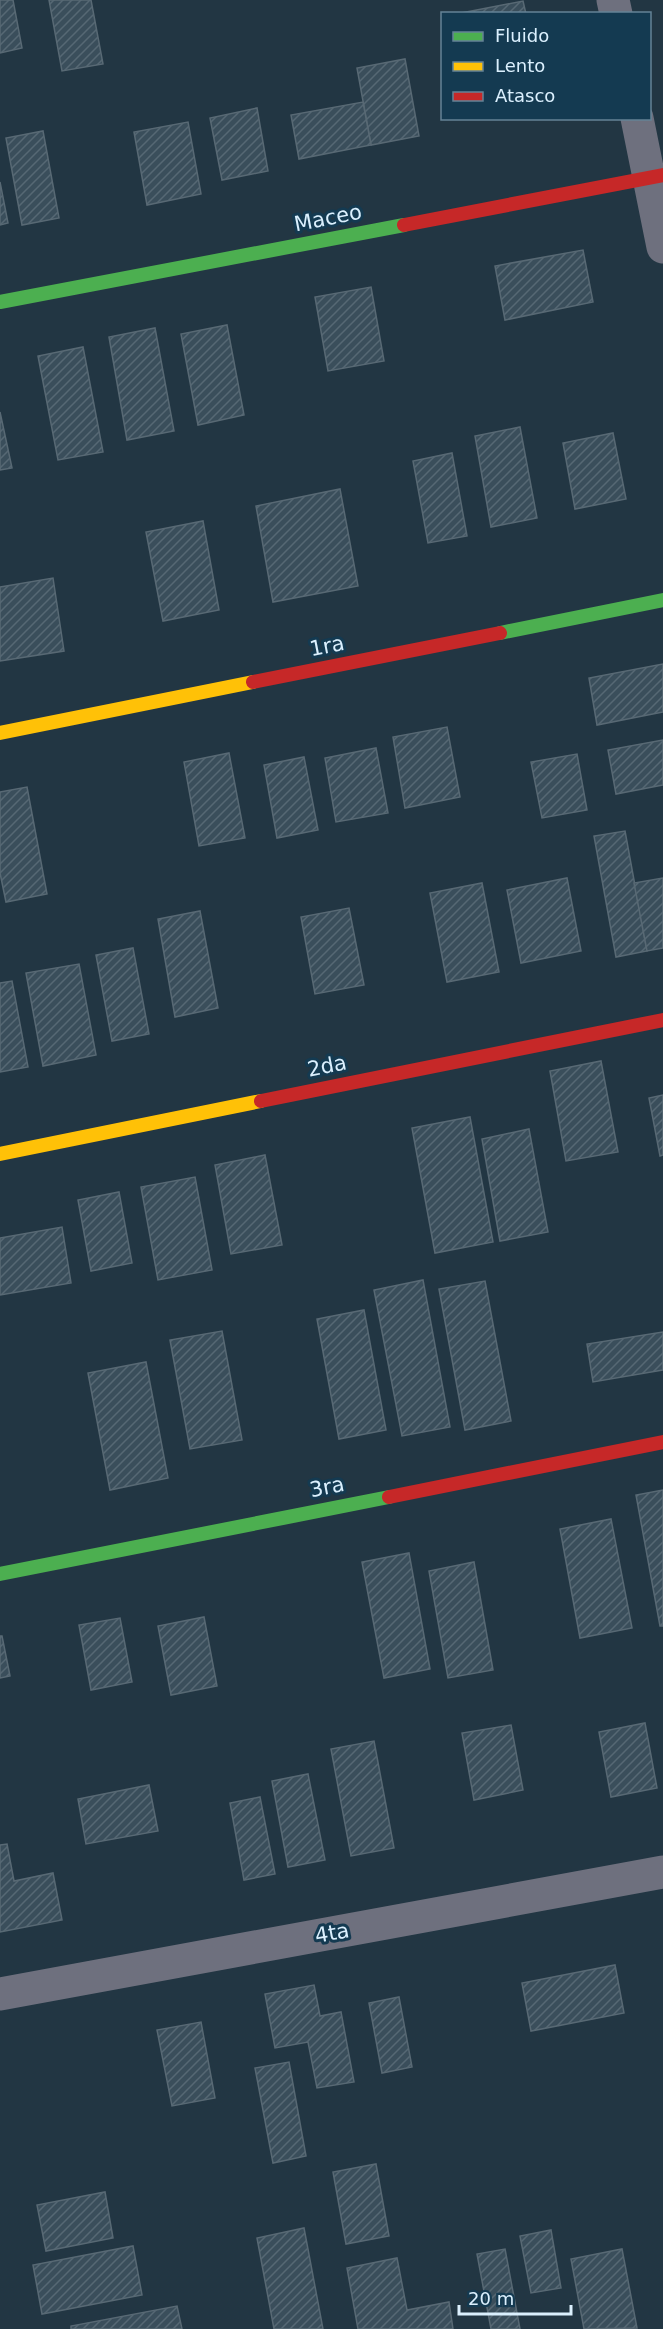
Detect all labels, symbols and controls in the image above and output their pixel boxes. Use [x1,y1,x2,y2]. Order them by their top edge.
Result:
legend [441,12,651,120]
text: Fluido [495,25,549,46]
text: Lento [495,55,545,76]
text: Atasco [495,85,555,106]
street label: Maceo [292,200,364,236]
street label: 1ra [308,631,346,661]
street label: 2da [305,1050,349,1082]
street label: 3ra [308,1472,346,1502]
street label: 4ta [313,1918,351,1948]
scale bar [459,2278,572,2316]
text: 20 m [468,2288,514,2309]

